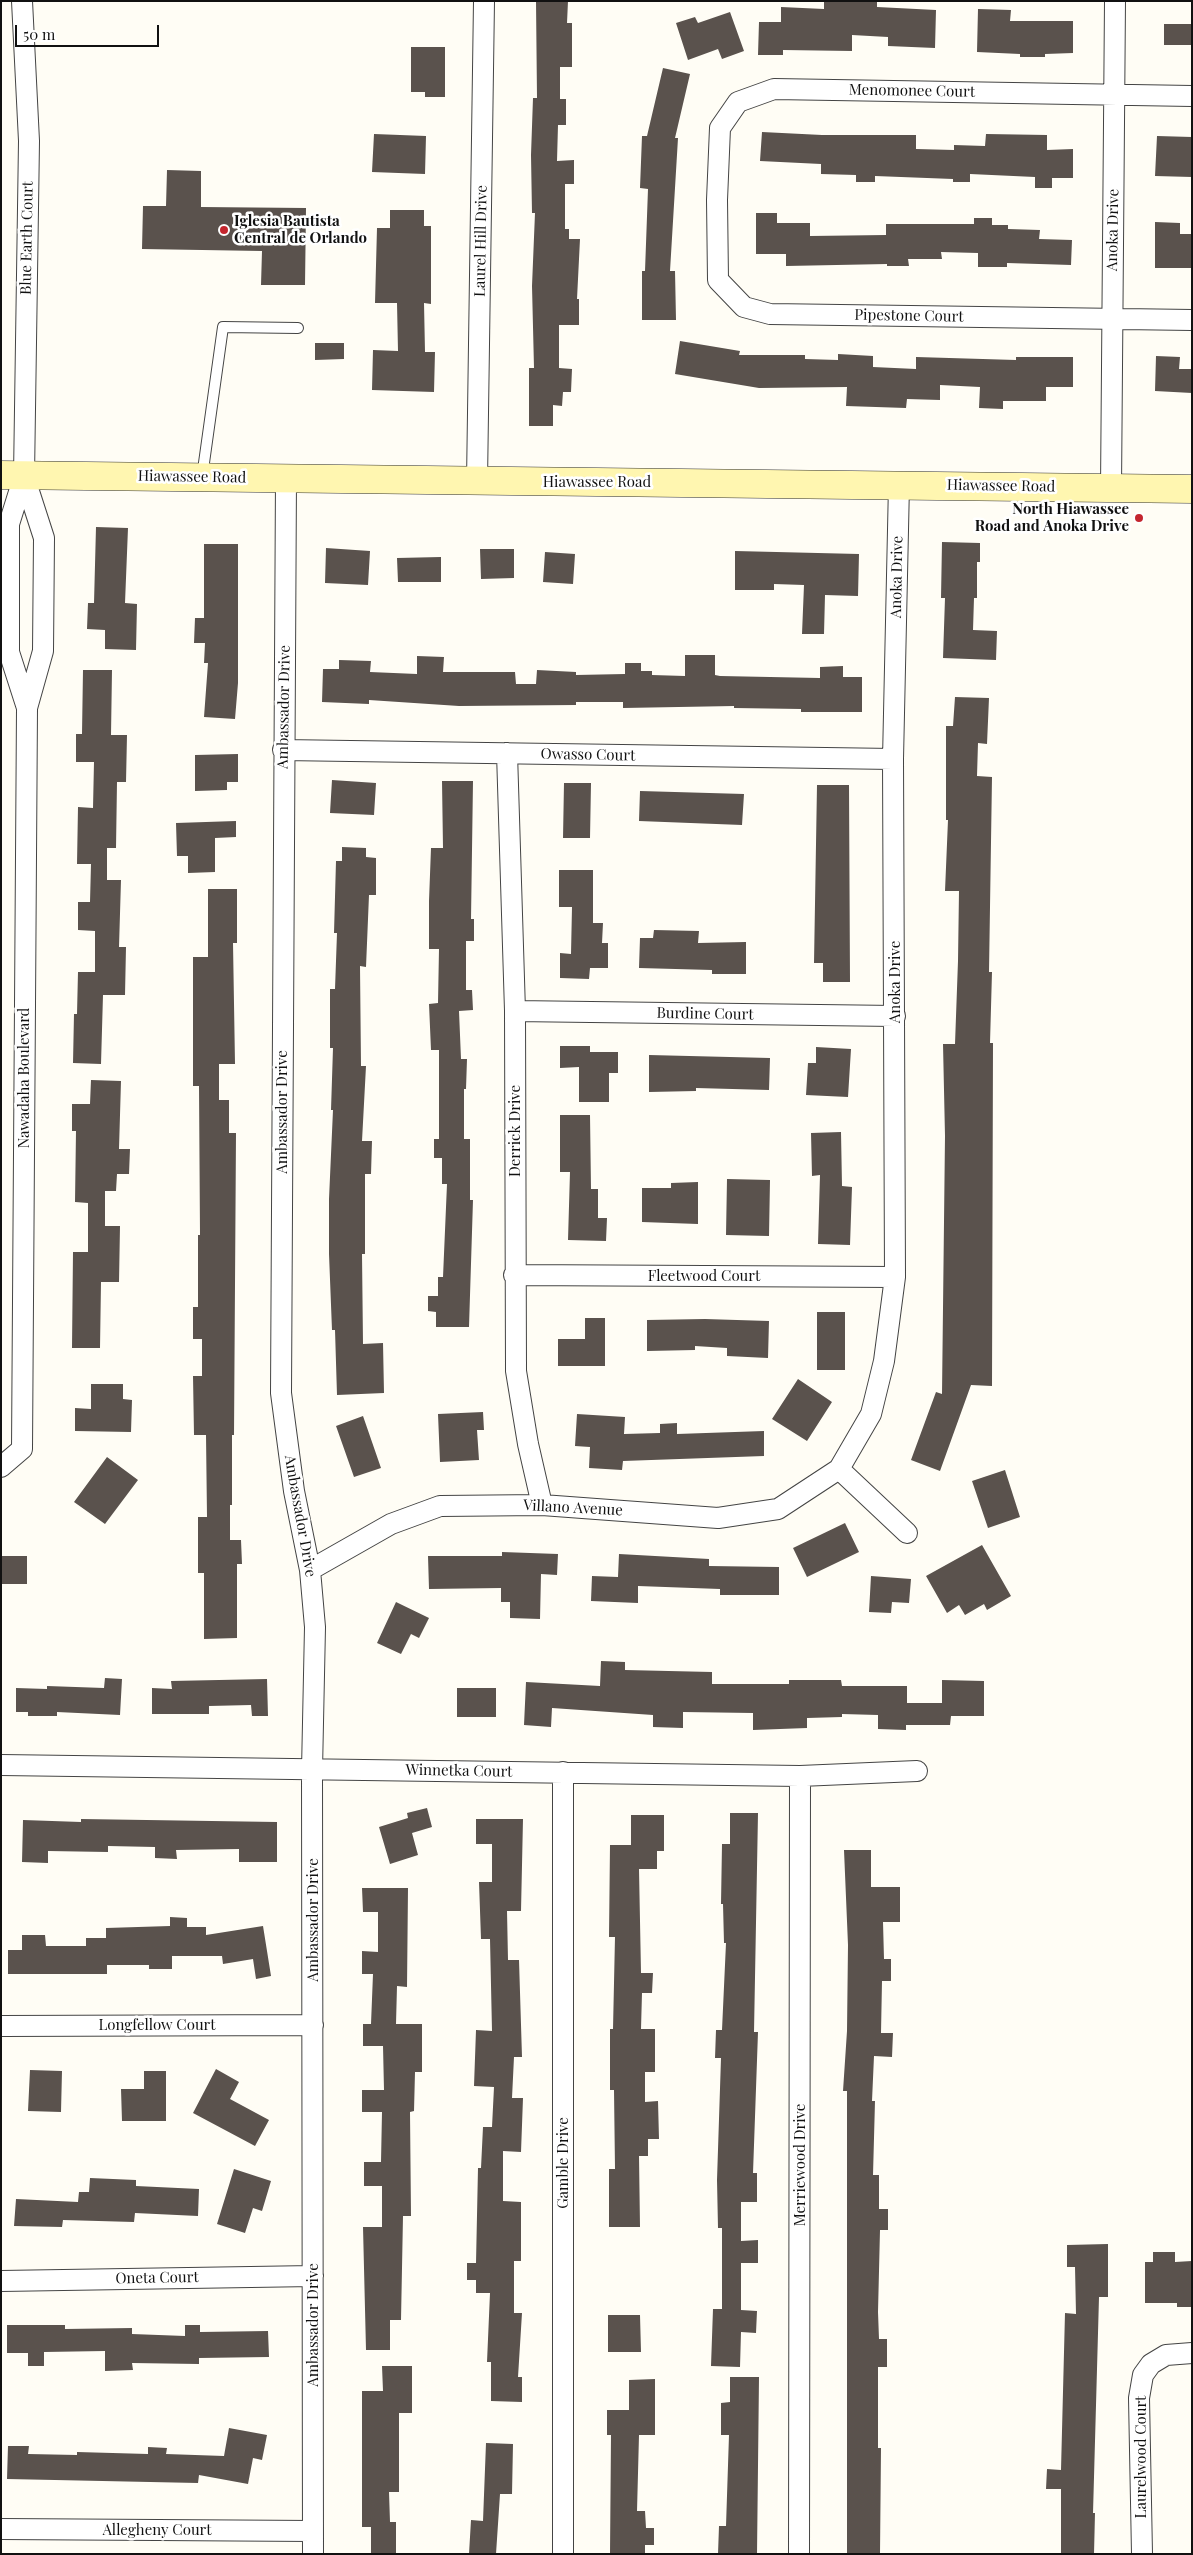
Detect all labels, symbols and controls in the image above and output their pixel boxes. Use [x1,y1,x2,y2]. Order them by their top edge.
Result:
scale bar [18,15,161,47]
text: 50 m [23,24,55,44]
street label: Menomonee Court [849,81,975,101]
street label: Blue Earth Court [17,181,37,295]
street label: Laurel Hill Drive [471,185,491,297]
street label: Anoka Drive [1103,189,1123,271]
place label: Iglesia Bautista Central de Orlando [234,212,367,247]
marker: Iglesia Bautista Central de Orlando [218,224,230,236]
street label: Pipestone Court [854,306,964,326]
street label: Hiawassee Road [138,467,246,487]
street label: Hiawassee Road [543,473,651,491]
street label: Hiawassee Road [947,476,1055,496]
place label: North Hiawassee Road and Anoka Drive [975,500,1129,535]
marker: North Hiawassee Road and Anoka Drive [1133,512,1145,524]
street label: Anoka Drive [887,536,907,618]
street label: Ambassador Drive [274,645,294,769]
street label: Owasso Court [541,745,635,765]
street label: Anoka Drive [886,941,904,1023]
street label: Burdine Court [656,1004,754,1024]
street label: Nawadaha Boulevard [15,1008,33,1148]
street label: Ambassador Drive [273,1050,291,1174]
street label: Derrick Drive [506,1085,524,1177]
street label: Fleetwood Court [648,1267,760,1285]
street label: Ambassador Drive [280,1454,320,1578]
street label: Villano Avenue [523,1496,623,1520]
street label: Winnetka Court [405,1761,513,1781]
street label: Ambassador Drive [304,1858,322,1982]
street label: Longfellow Court [98,2016,216,2034]
street label: Merriewood Drive [791,2104,809,2226]
street label: Gamble Drive [554,2117,572,2209]
street label: Ambassador Drive [304,2263,322,2387]
street label: Oneta Court [115,2268,199,2288]
street label: Laurelwood Court [1132,2396,1150,2518]
street label: Allegheny Court [102,2521,212,2539]

